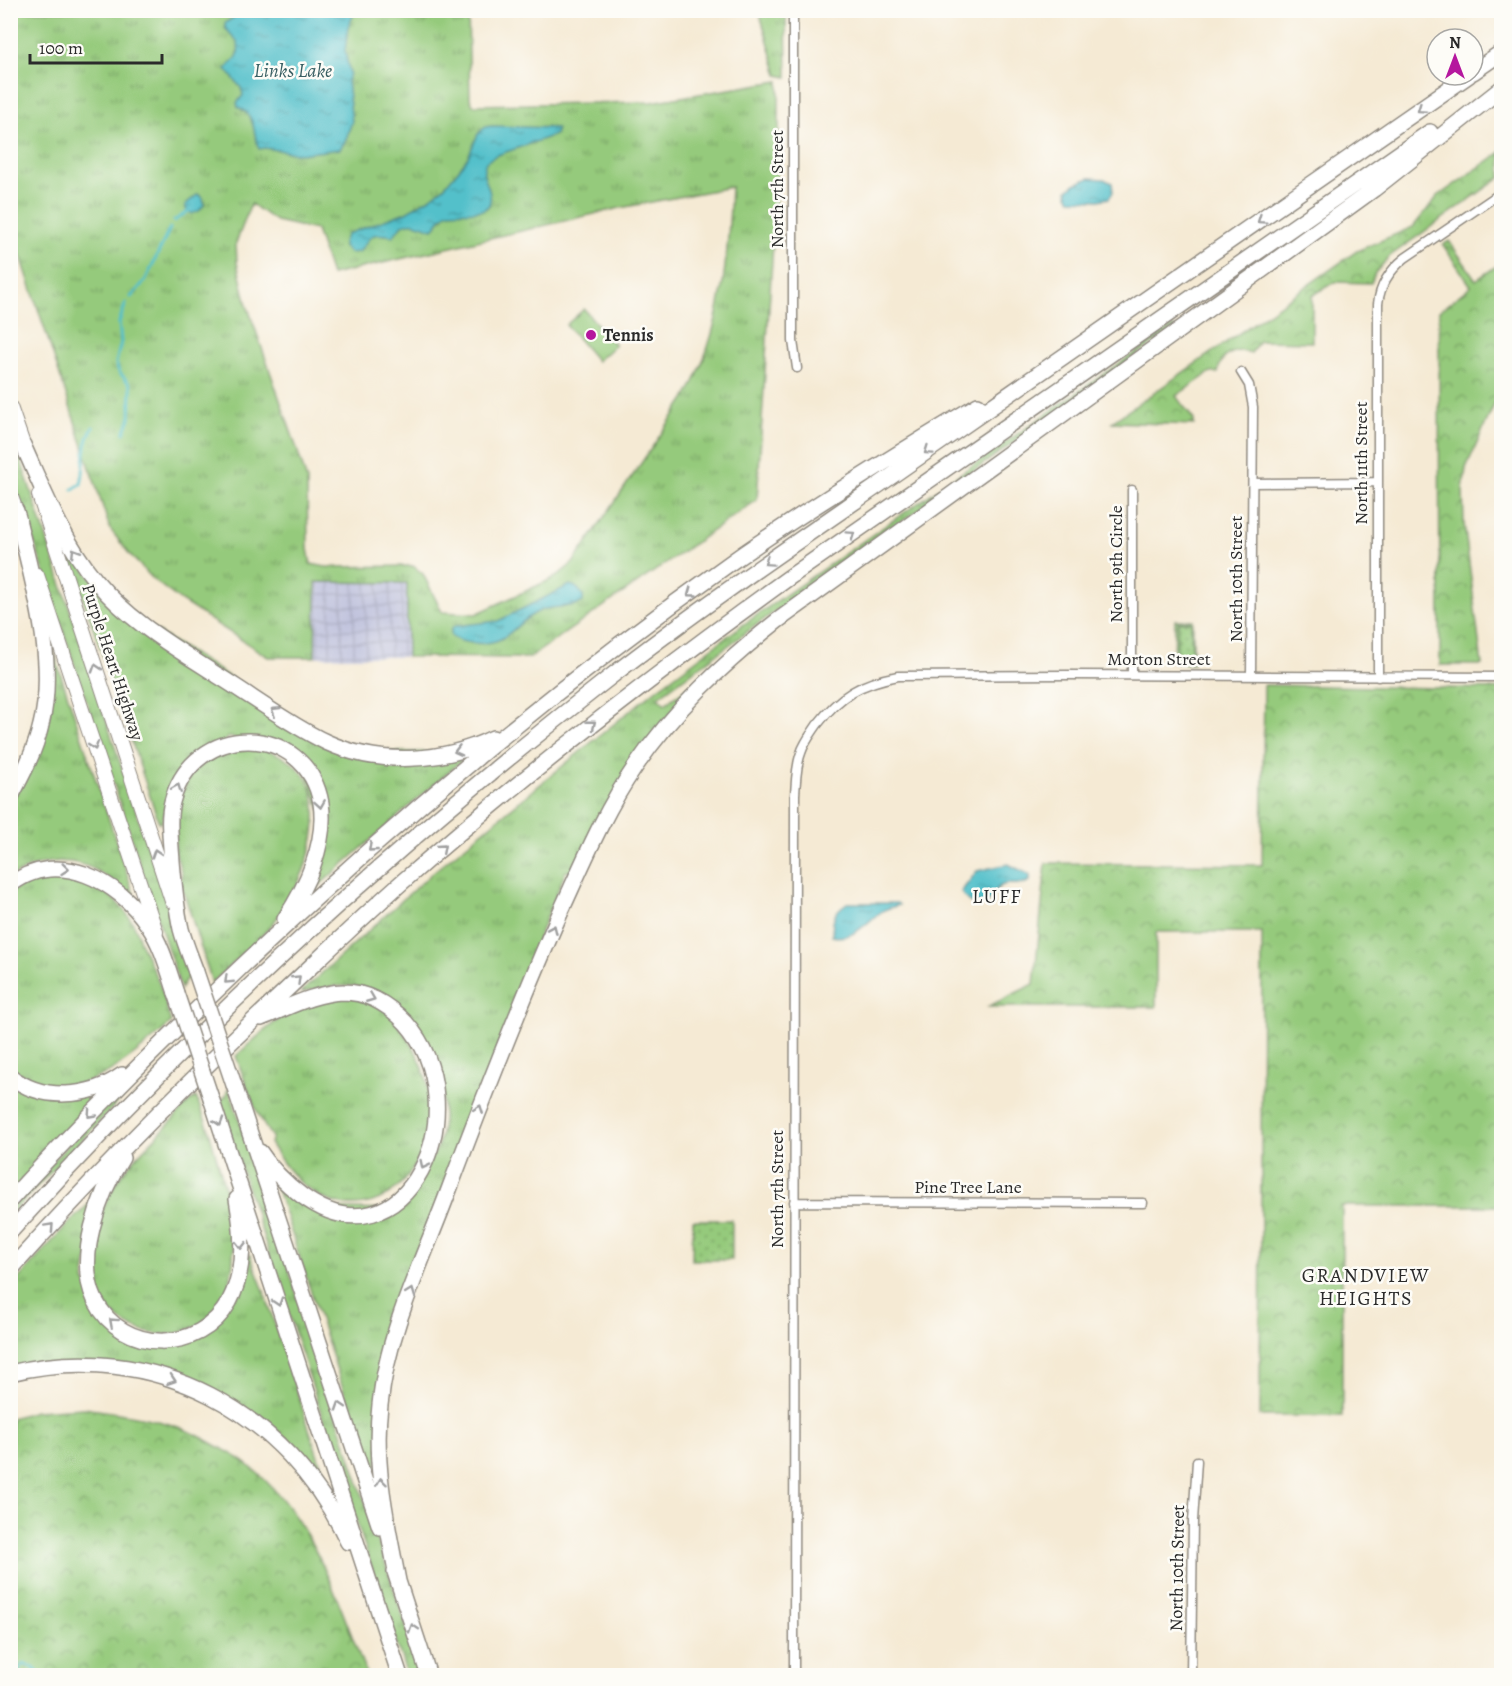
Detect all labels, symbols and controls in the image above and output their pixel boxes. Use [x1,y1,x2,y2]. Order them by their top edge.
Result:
scale bar [30,27,162,65]
north arrow [1425,27,1485,87]
text: N [1449,32,1461,54]
text: 100 m [39,36,83,60]
water label: Links Lake [254,57,332,84]
one-way arrow [1417,102,1428,113]
street label: North 7th Street [765,130,789,248]
one-way arrow [1256,213,1267,224]
place label: Tennis [603,323,654,347]
marker: Tennis [584,328,598,342]
street label: North 11th Street [1349,401,1373,525]
one-way arrow [924,444,935,455]
street label: North 9th Circle [1104,505,1128,623]
street label: North 10th Street [1224,516,1248,642]
one-way arrow [844,531,855,542]
one-way arrow [71,548,83,558]
one-way arrow [763,555,774,566]
street label: Purple Heart Highway [76,581,150,744]
one-way arrow [686,585,697,596]
street label: Morton Street [1107,647,1211,671]
one-way arrow [91,663,103,674]
one-way arrow [270,708,281,719]
one-way arrow [585,721,596,732]
one-way arrow [87,740,99,751]
one-way arrow [453,743,463,756]
one-way arrow [170,783,183,794]
one-way arrow [313,799,325,809]
one-way arrow [368,841,379,852]
one-way arrow [435,844,446,855]
one-way arrow [151,848,164,859]
one-way arrow [60,862,70,875]
district label: LUFF [972,883,1022,910]
one-way arrow [546,924,558,935]
one-way arrow [224,973,235,984]
one-way arrow [290,975,300,986]
one-way arrow [364,991,375,1003]
one-way arrow [472,1104,484,1115]
one-way arrow [87,1107,98,1118]
one-way arrow [212,1116,224,1127]
street label: North 7th Street [765,1130,789,1248]
one-way arrow [419,1158,431,1169]
street label: Pine Tree Lane [914,1175,1022,1199]
one-way arrow [43,1223,54,1234]
one-way arrow [235,1241,248,1250]
district label: GRANDVIEW HEIGHTS [1302,1262,1430,1312]
one-way arrow [403,1287,416,1297]
one-way arrow [271,1296,283,1307]
one-way arrow [109,1318,119,1329]
one-way arrow [166,1372,177,1385]
one-way arrow [334,1401,347,1412]
one-way arrow [375,1477,388,1486]
street label: North 10th Street [1164,1504,1190,1632]
one-way arrow [408,1623,420,1634]

